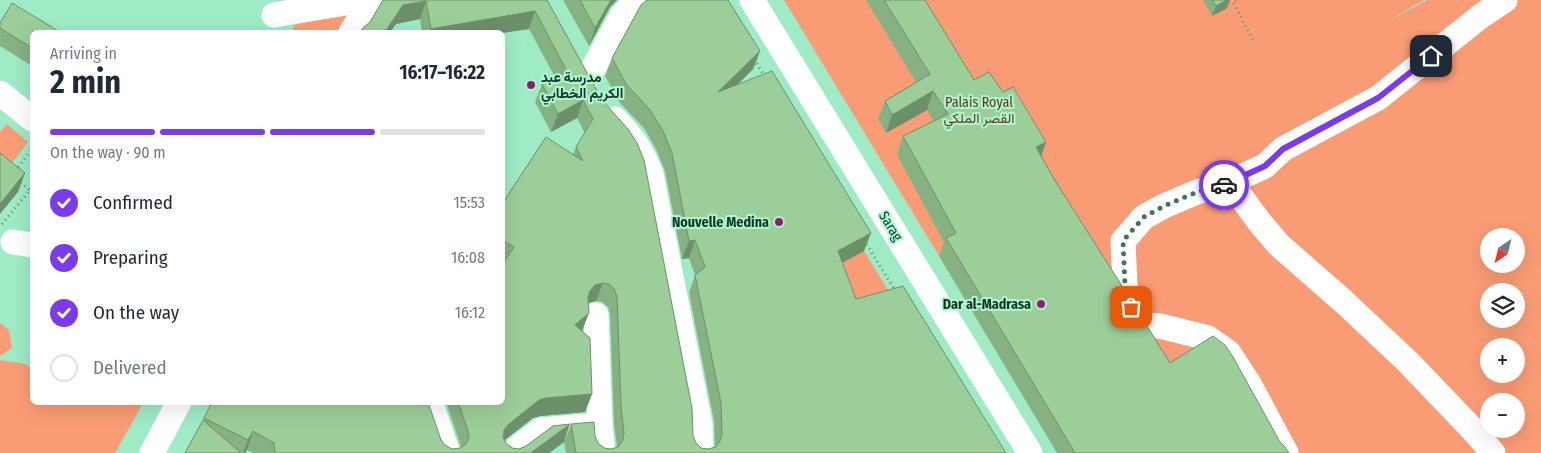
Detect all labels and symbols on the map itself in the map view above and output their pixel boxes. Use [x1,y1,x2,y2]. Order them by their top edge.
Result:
pin [1410,35,1452,77]
place label: مدرسة عبد الكريم الخطابي [541,69,623,105]
marker: مدرسة عبد الكريم الخطابي [525,79,537,91]
park label: Palais Royal القصر الملكي [944,94,1014,130]
courier [1199,160,1249,210]
street label: Sarag [875,208,906,245]
place label: Nouvelle Medina [672,214,769,231]
marker: Nouvelle Medina [773,216,785,228]
north arrow [1480,228,1525,272]
pin [1110,286,1152,328]
place label: Dar al-Madrasa [943,296,1031,313]
marker: Dar al-Madrasa [1035,298,1047,310]

